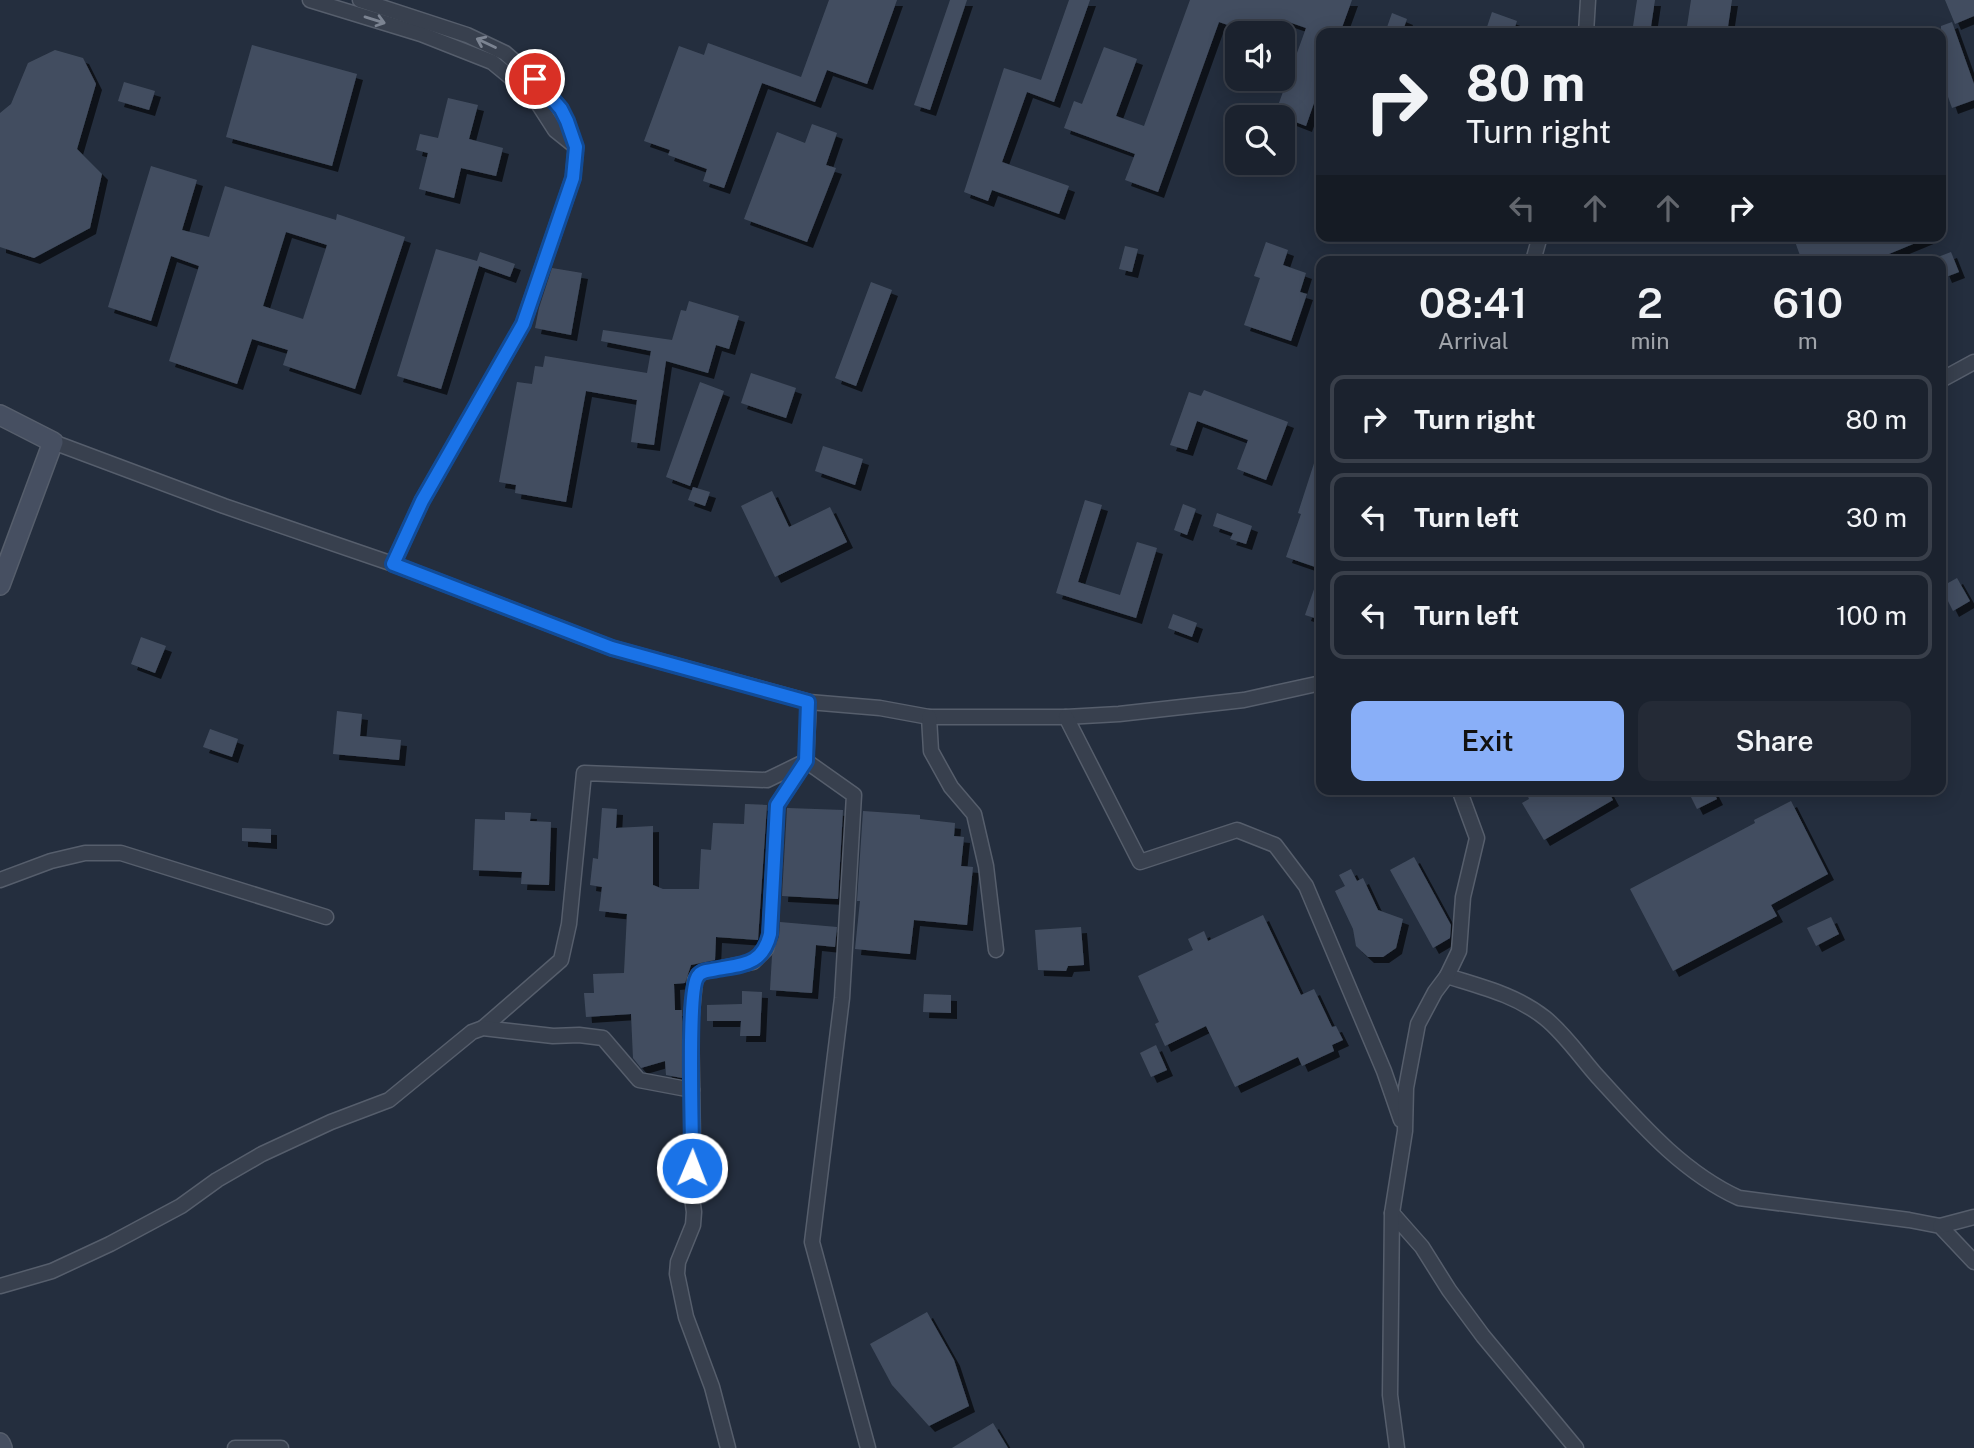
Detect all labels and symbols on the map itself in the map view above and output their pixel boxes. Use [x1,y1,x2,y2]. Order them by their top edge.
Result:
one-way arrow [364,15,386,28]
one-way arrow [476,36,497,49]
pin [505,49,565,109]
position arrow [655,1131,729,1205]

